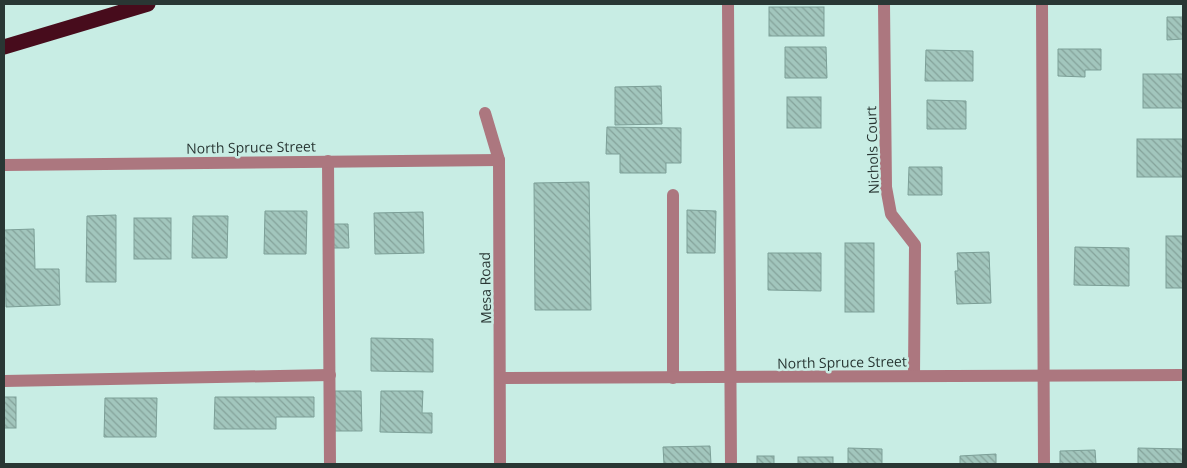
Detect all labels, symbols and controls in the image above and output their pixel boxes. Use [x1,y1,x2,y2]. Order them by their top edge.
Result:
street label: Nichols Court [861,106,883,194]
street label: North Spruce Street [186,136,316,158]
street label: Mesa Road [475,252,495,324]
street label: North Spruce Street [777,351,907,373]

